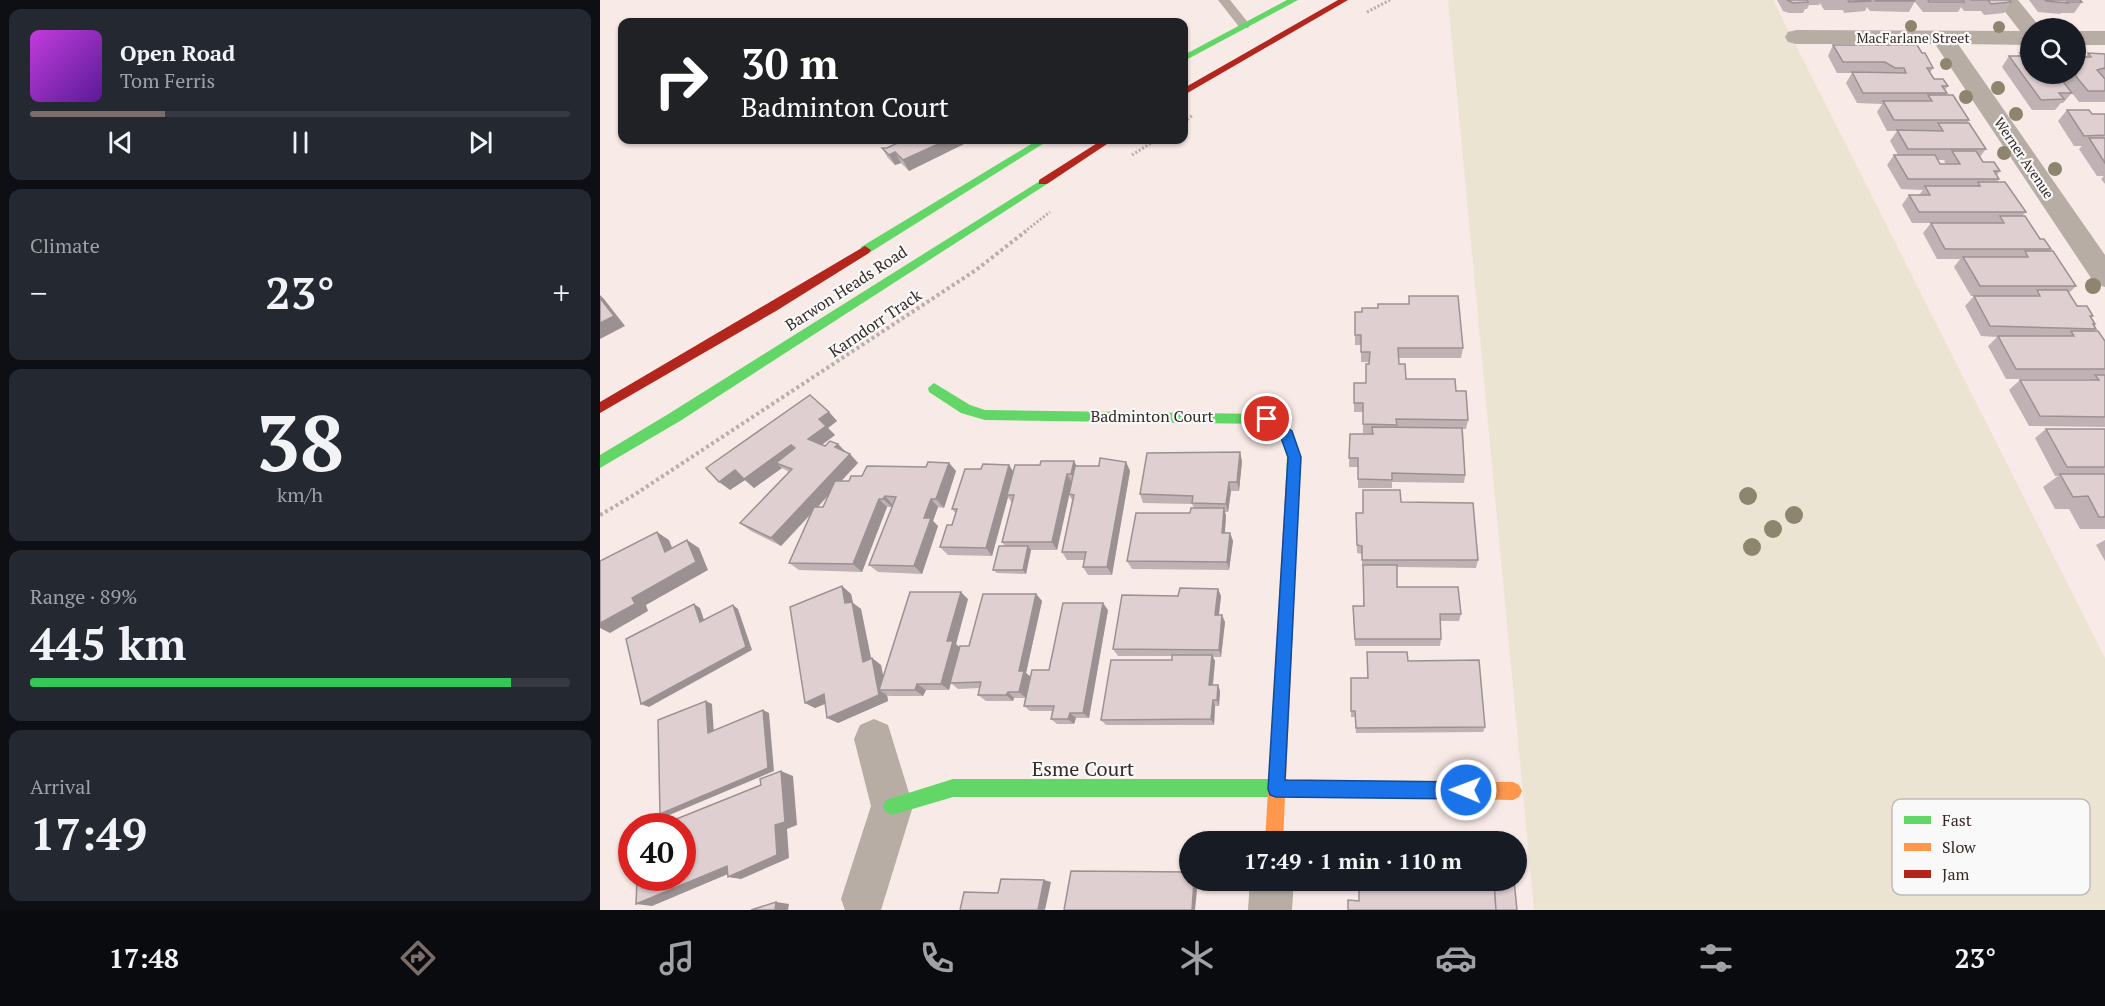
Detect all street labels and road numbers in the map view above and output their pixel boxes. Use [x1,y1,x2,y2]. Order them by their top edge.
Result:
street label: MacFarlane Street [1856,28,1970,47]
street label: Werner Avenue [1990,113,2059,202]
street label: Barwon Heads Road [781,240,911,336]
street label: Karndorr Track [824,283,926,362]
street label: Badminton Court [1090,405,1214,427]
street label: Esme Court [1032,755,1135,782]

